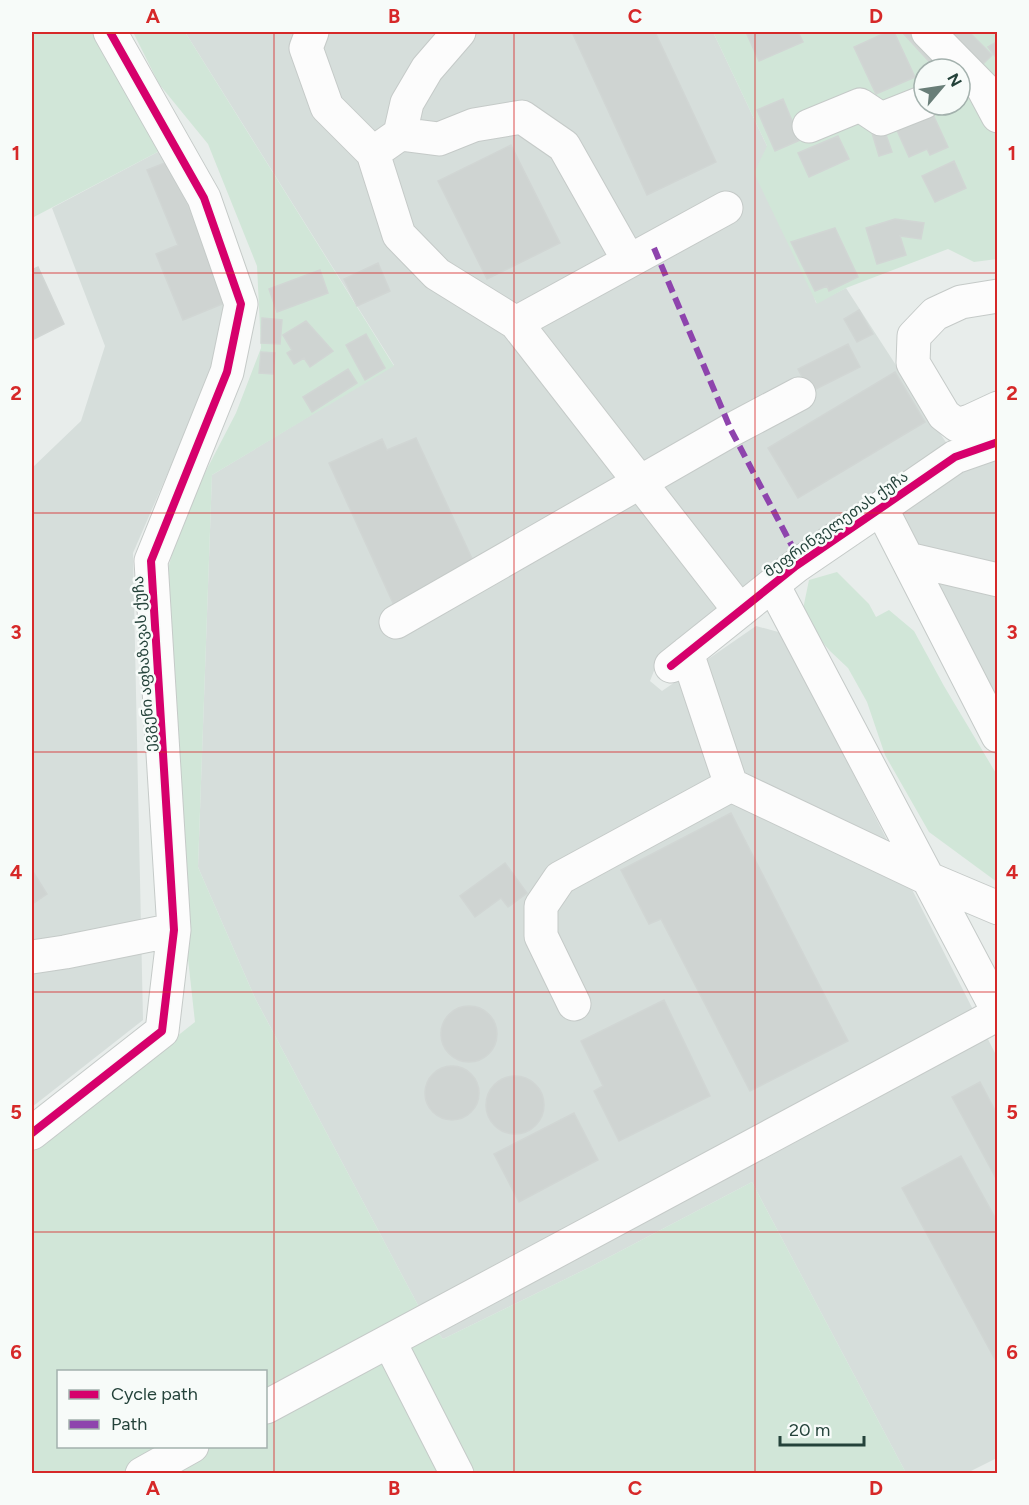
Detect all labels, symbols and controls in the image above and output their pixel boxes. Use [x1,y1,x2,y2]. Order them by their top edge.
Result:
text: A [146,4,161,28]
text: B [388,4,400,28]
text: C [628,4,642,28]
text: D [869,4,883,28]
north arrow [912,57,972,117]
text: N [943,70,966,90]
text: 1 [12,141,20,165]
text: 1 [1008,141,1016,165]
text: 2 [10,381,22,405]
text: 2 [1006,381,1018,405]
street label: მეფრინველეთას ქუჩა [760,467,912,581]
street label: ევგენი აფხაზავას ქუჩა [129,575,159,753]
text: 3 [10,620,22,644]
text: 3 [1006,620,1018,644]
text: 4 [10,860,23,884]
text: 4 [1006,860,1019,884]
text: 5 [10,1100,22,1124]
text: 5 [1006,1100,1018,1124]
text: 6 [10,1340,22,1364]
text: 6 [1006,1340,1018,1364]
legend [57,1370,267,1448]
text: Cycle path [111,1383,198,1405]
scale bar [780,1409,864,1447]
text: Path [111,1413,147,1435]
text: 20 m [789,1419,830,1441]
text: A [146,1476,161,1500]
text: B [388,1476,400,1500]
text: C [628,1476,642,1500]
text: D [869,1476,883,1500]

